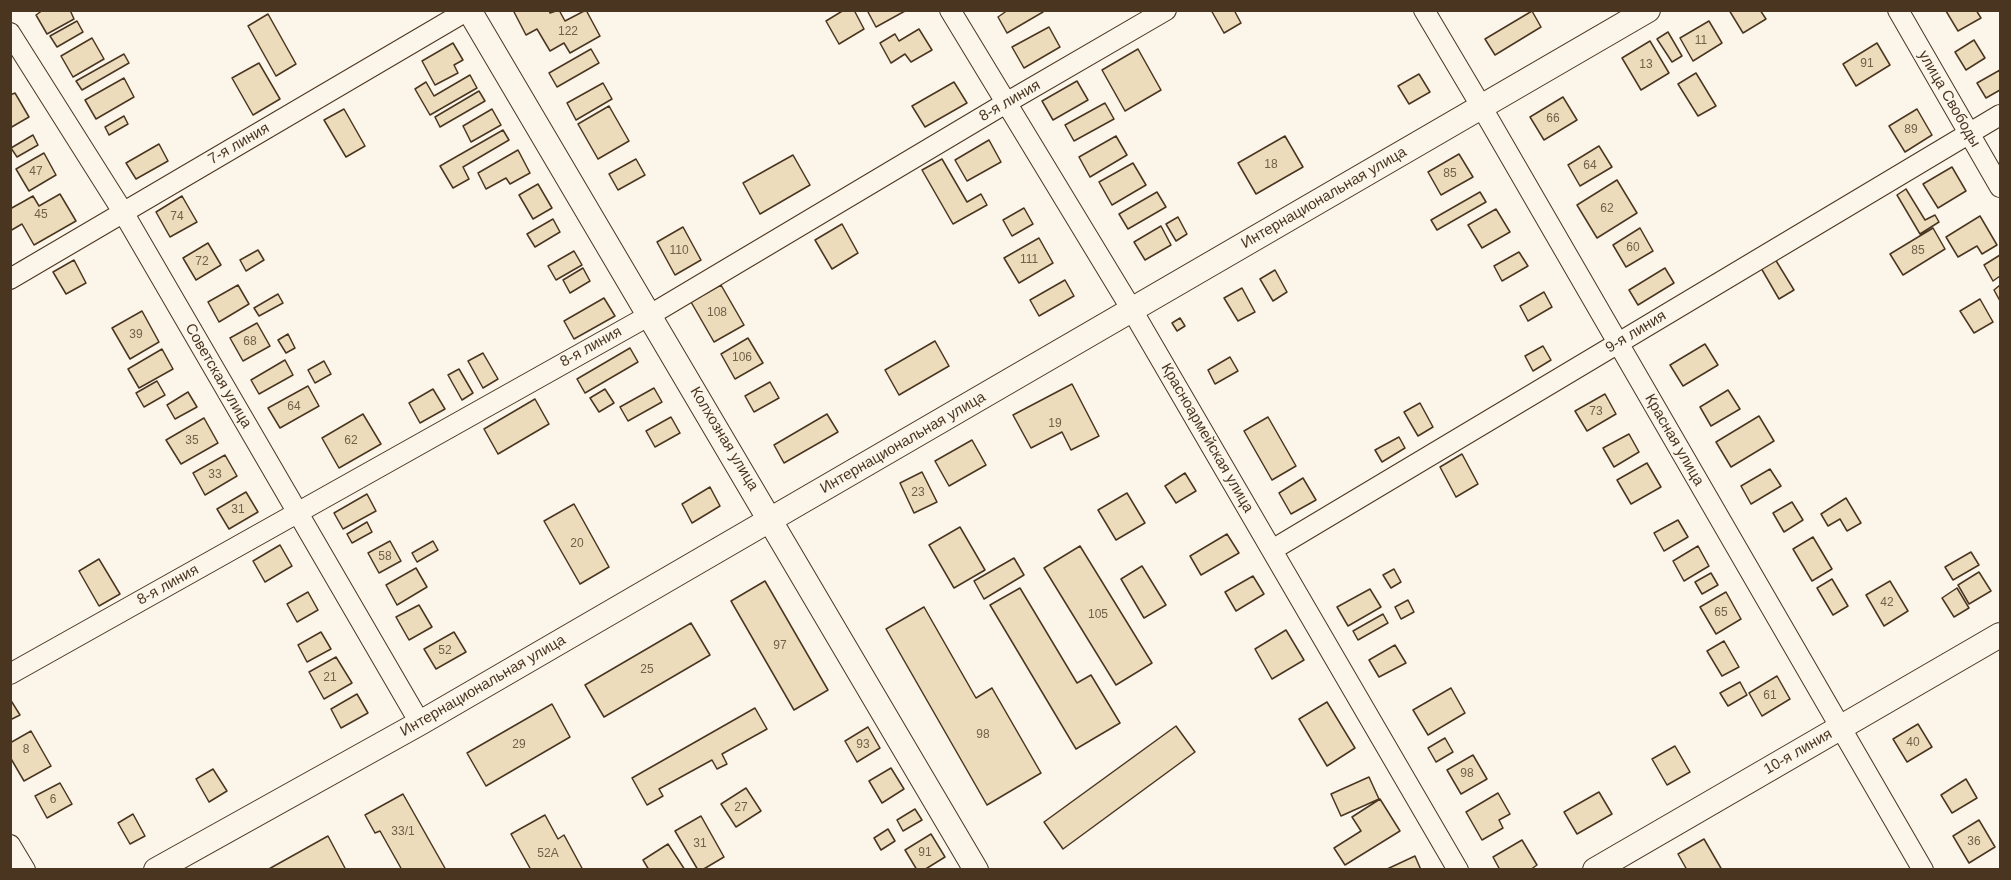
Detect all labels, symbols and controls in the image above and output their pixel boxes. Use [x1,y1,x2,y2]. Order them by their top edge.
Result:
house number: 122 [558,25,578,39]
house number: 11 [1695,34,1707,48]
street label: улица Свободы [1914,48,1984,150]
house number: 91 [1860,57,1874,71]
house number: 13 [1639,58,1653,72]
street label: 8-я линия [976,76,1044,126]
house number: 66 [1546,112,1560,126]
street label: 7-я линия [205,119,273,169]
house number: 89 [1904,123,1918,137]
street label: Интернациональная улица [1238,143,1410,253]
house number: 18 [1264,158,1278,172]
house number: 64 [1583,159,1597,173]
house number: 47 [29,165,43,179]
house number: 85 [1443,167,1457,181]
house number: 62 [1600,202,1614,216]
house number: 45 [34,208,48,222]
house number: 74 [170,210,184,224]
house number: 60 [1626,241,1640,255]
house number: 110 [669,244,689,258]
house number: 85 [1911,244,1925,258]
house number: 111 [1020,253,1038,267]
house number: 72 [195,255,209,269]
house number: 108 [707,306,727,320]
street label: 9-я линия [1602,307,1670,357]
street label: Советская улица [181,320,255,432]
street label: 8-я линия [557,323,625,371]
house number: 39 [129,328,143,342]
house number: 68 [243,335,257,349]
house number: 106 [732,351,752,365]
street label: Красноармейская улица [1157,360,1257,516]
street label: Колхозная улица [686,384,762,494]
street label: Интернациональная улица [817,388,989,498]
street label: Красная улица [1640,391,1708,489]
house number: 64 [287,400,301,414]
house number: 73 [1589,405,1603,419]
house number: 19 [1048,417,1062,431]
house number: 35 [185,434,199,448]
house number: 62 [344,434,358,448]
house number: 33 [208,468,222,482]
house number: 23 [911,486,925,500]
house number: 31 [231,503,245,517]
house number: 20 [570,537,584,551]
house number: 58 [378,550,392,564]
street label: 8-я линия [134,561,202,609]
house number: 42 [1880,596,1894,610]
house number: 65 [1714,606,1728,620]
house number: 105 [1088,608,1108,622]
street label: Интернациональная улица [397,631,569,741]
house number: 97 [773,639,787,653]
house number: 52 [438,644,452,658]
house number: 25 [640,663,654,677]
house number: 21 [323,671,337,685]
house number: 61 [1763,689,1777,703]
street label: 10-я линия [1761,725,1835,779]
house number: 98 [976,728,990,742]
house number: 40 [1906,736,1920,750]
house number: 29 [512,738,526,752]
house number: 93 [856,738,870,752]
house number: 8 [23,743,29,757]
house number: 98 [1460,767,1474,781]
house number: 6 [50,793,56,807]
house number: 27 [734,801,748,815]
house number: 33/1 [391,825,415,839]
house number: 36 [1967,835,1981,849]
house number: 31 [693,837,707,851]
house number: 91 [918,846,932,860]
house number: 52А [537,847,559,861]

